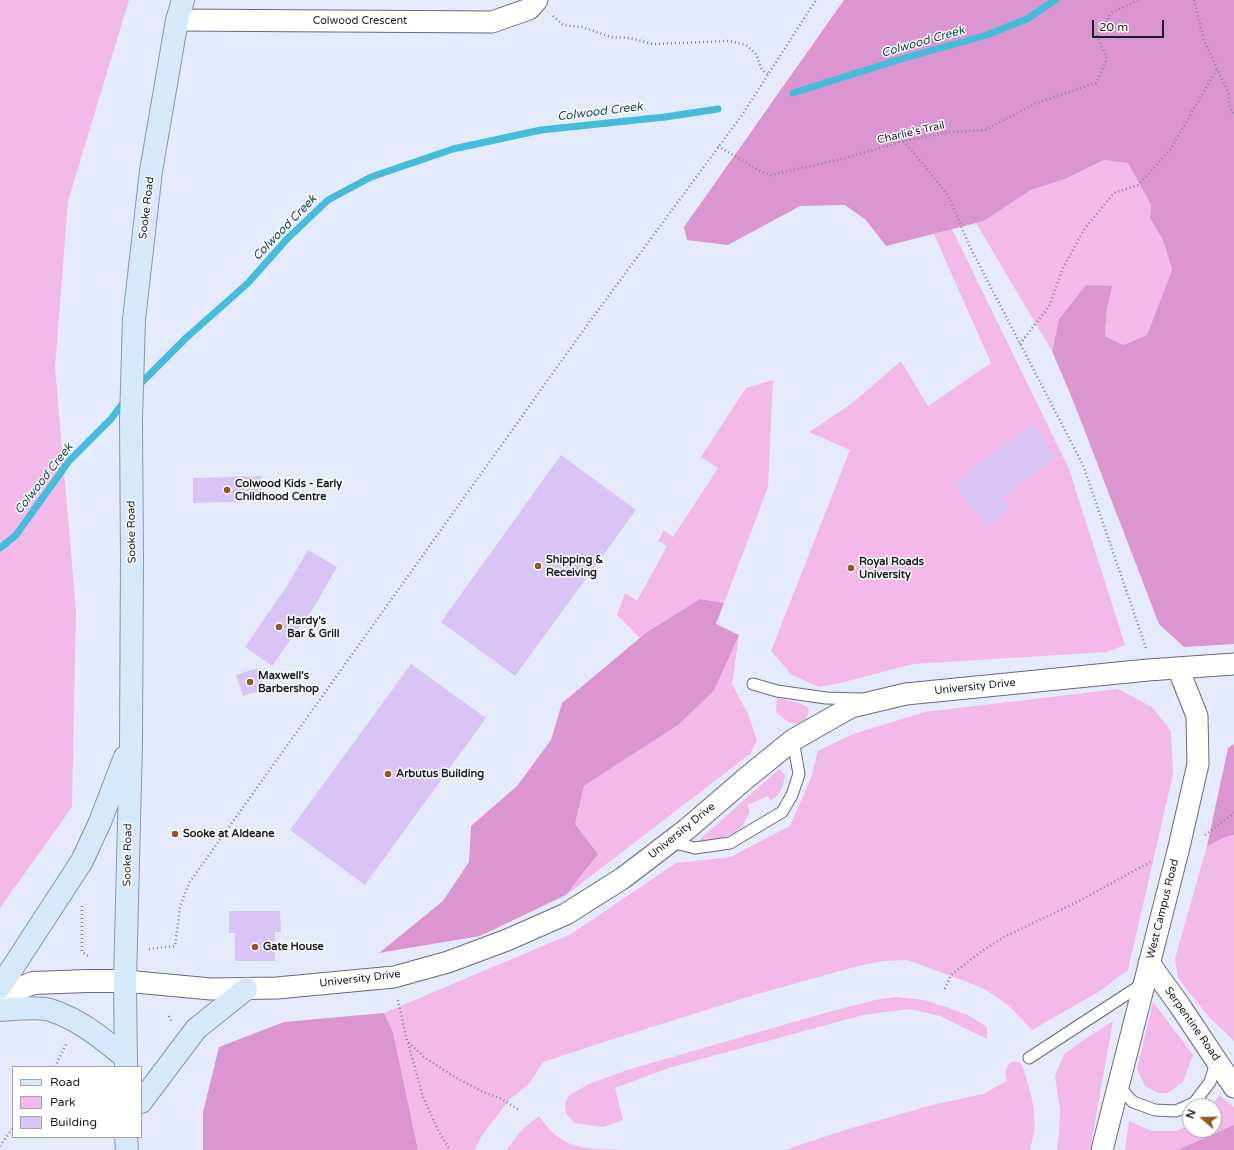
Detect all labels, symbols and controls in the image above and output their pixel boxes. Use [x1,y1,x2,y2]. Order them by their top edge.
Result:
scale bar [1094,12,1166,38]
street label: Colwood Crescent [313,14,407,28]
text: 20 m [1099,20,1128,34]
water label: Colwood Creek [880,23,966,61]
water label: Colwood Creek [556,100,644,124]
street label: Charlie's Trail [876,119,946,147]
street label: Sooke Road [137,176,157,240]
water label: Colwood Creek [250,192,320,264]
water label: Colwood Creek [12,441,76,517]
place label: Colwood Kids - Early Childhood Centre [235,477,342,503]
marker: Colwood Kids - Early Childhood Centre [222,485,232,495]
street label: Sooke Road [125,501,139,563]
place label: Shipping & Receiving [546,553,603,579]
place label: Royal Roads University [859,555,924,581]
marker: Shipping & Receiving [533,561,543,571]
marker: Royal Roads University [846,563,856,573]
place label: Hardy's Bar & Grill [287,614,340,640]
marker: Hardy's Bar & Grill [274,622,284,632]
place label: Maxwell's Barbershop [258,669,319,695]
street label: University Drive [934,676,1016,698]
marker: Maxwell's Barbershop [245,677,255,687]
place label: Arbutus Building [396,767,484,781]
marker: Arbutus Building [383,769,393,779]
street label: University Drive [646,800,718,862]
street label: Sooke Road [121,824,135,886]
place label: Sooke at Aldeane [183,827,274,841]
marker: Sooke at Aldeane [170,829,180,839]
street label: West Campus Road [1144,858,1182,960]
place label: Gate House [263,940,324,954]
marker: Gate House [250,942,260,952]
street label: University Drive [319,967,401,991]
street label: Serpentine Road [1162,984,1222,1064]
legend [12,1066,142,1138]
text: Road [50,1075,80,1089]
text: Park [50,1095,76,1109]
north arrow [1182,1098,1222,1138]
text: N [1184,1108,1199,1120]
text: Building [50,1115,97,1129]

